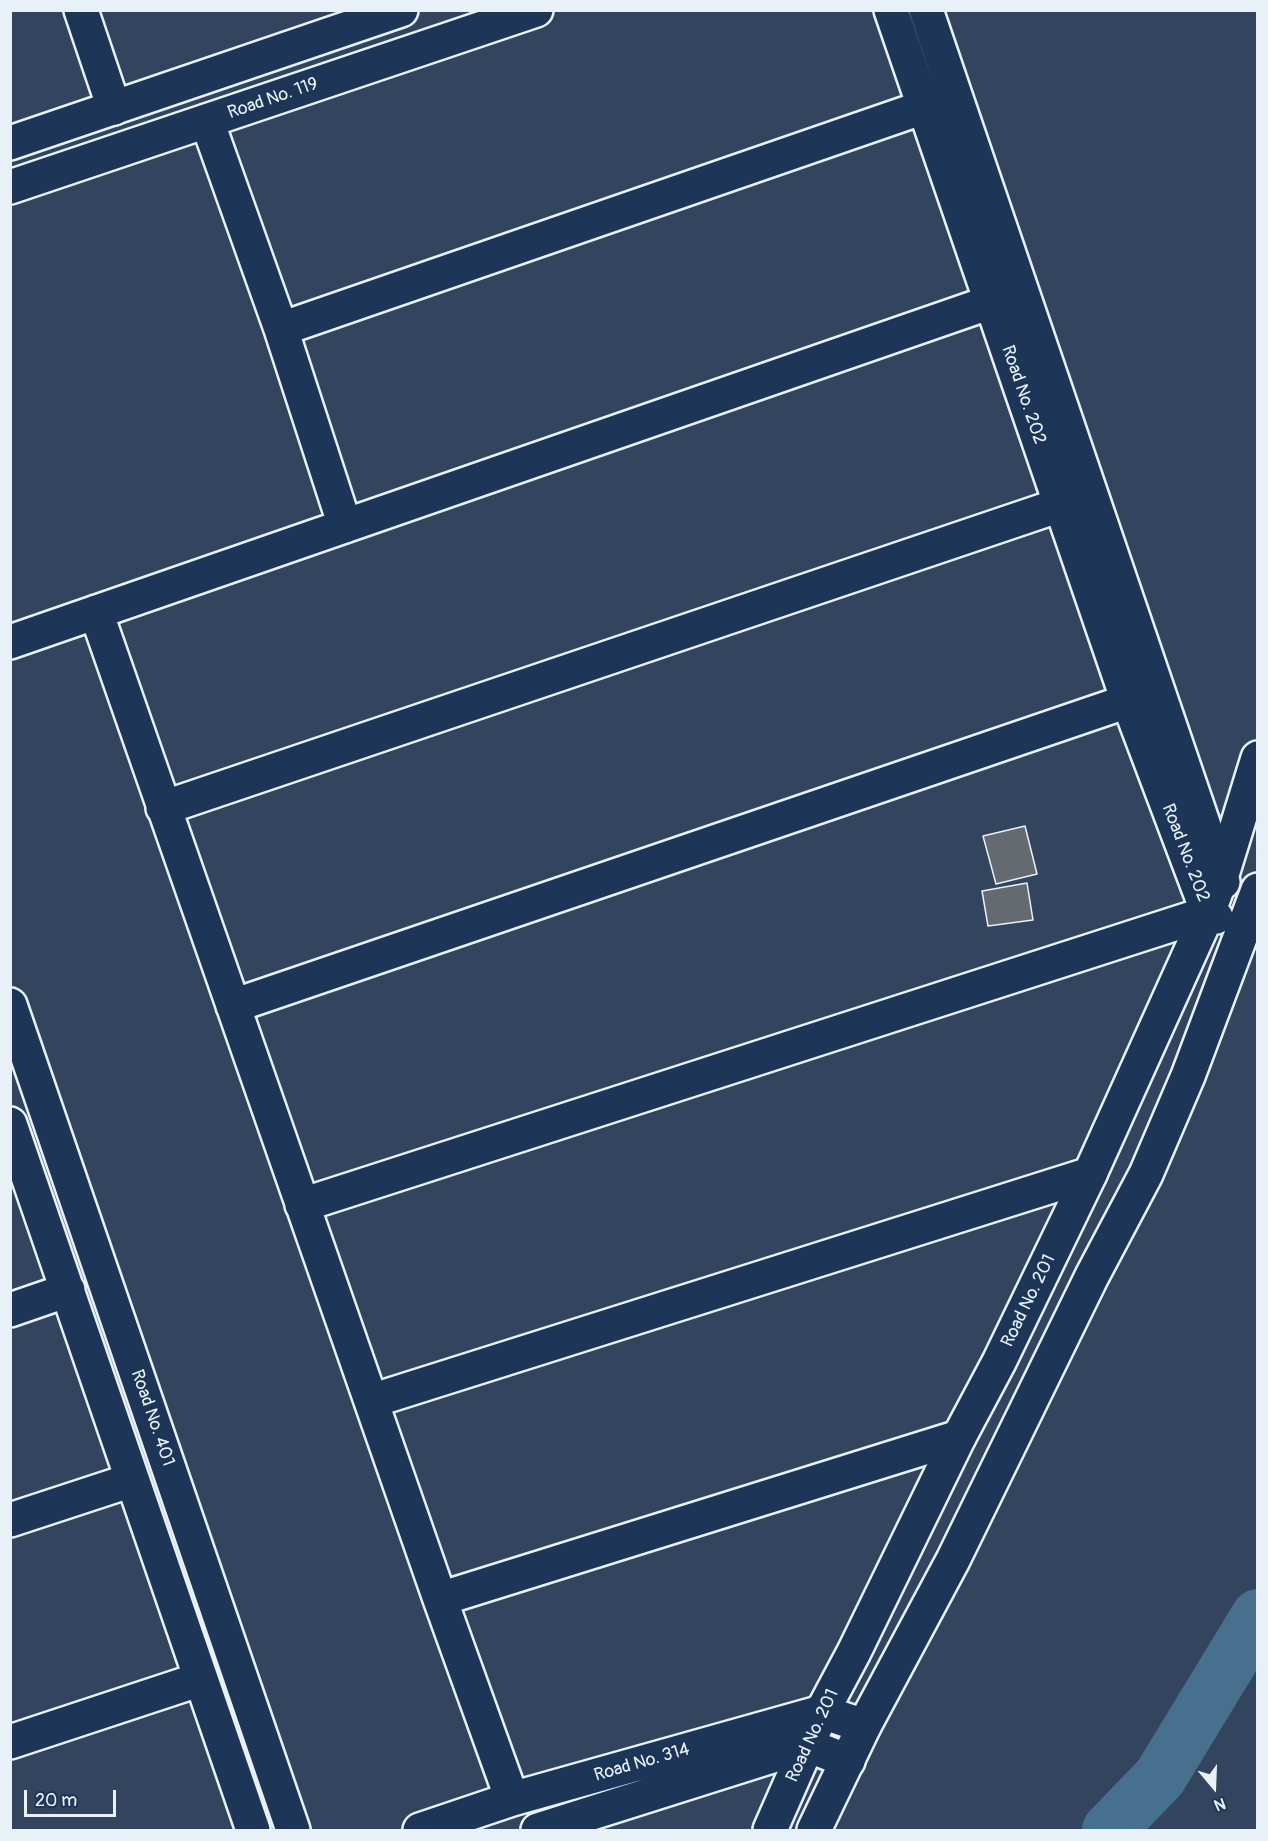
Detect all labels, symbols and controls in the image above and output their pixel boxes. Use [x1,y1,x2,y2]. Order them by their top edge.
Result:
street label: Road No. 119 [225,73,321,125]
street label: Road No. 202 [996,343,1050,447]
street label: Road No. 202 [1156,801,1214,905]
street label: Road No. 201 [997,1251,1061,1351]
street label: Road No. 401 [125,1367,179,1469]
street label: Road No. 201 [782,1686,844,1786]
street label: Road No. 314 [592,1739,692,1787]
north arrow [1184,1757,1244,1817]
scale bar [27,1778,118,1816]
text: 20 m [35,1789,77,1812]
text: N [1211,1793,1228,1815]

